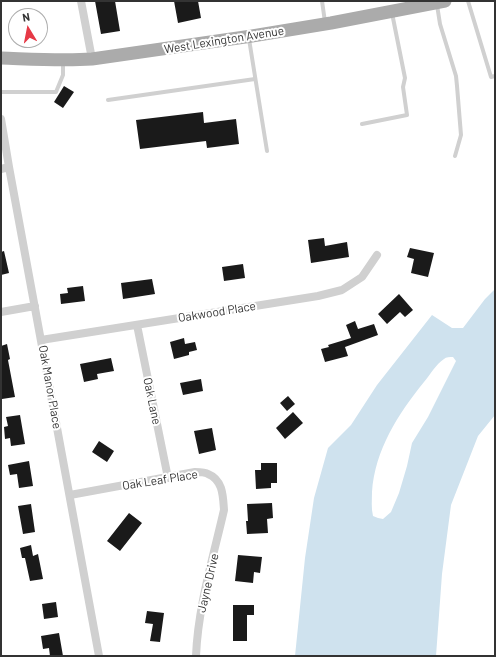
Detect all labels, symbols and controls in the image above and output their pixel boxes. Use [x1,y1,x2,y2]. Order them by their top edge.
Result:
north arrow [8,8,48,48]
text: N [21,10,31,24]
street label: West Lexington Avenue [163,23,285,57]
street label: Oakwood Place [177,299,257,325]
street label: Oak Manor Place [36,344,64,430]
street label: Oak Lane [140,376,164,426]
street label: Oak Leaf Place [121,467,199,493]
street label: Jayne Drive [194,552,222,614]

